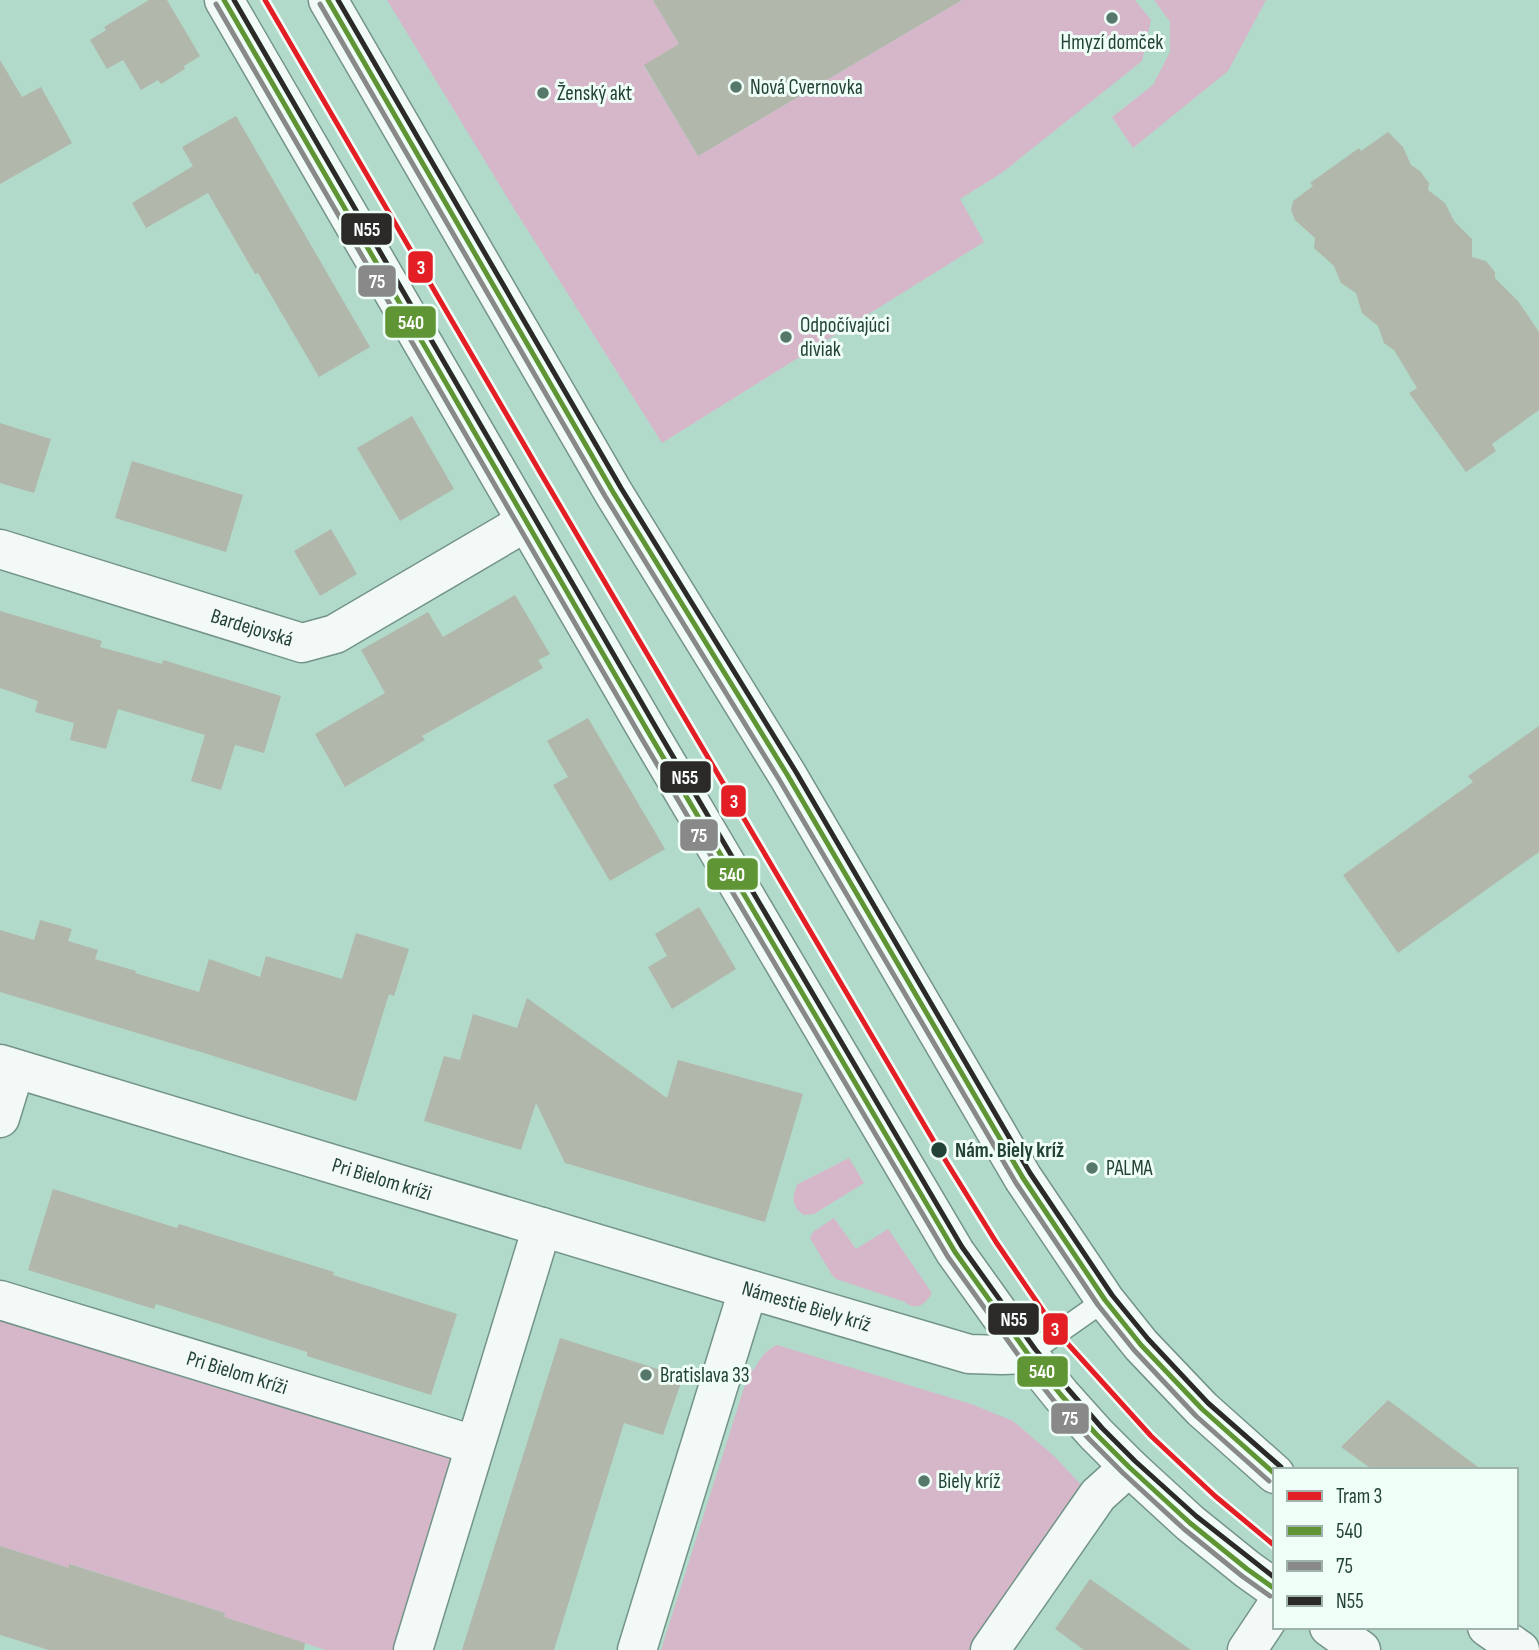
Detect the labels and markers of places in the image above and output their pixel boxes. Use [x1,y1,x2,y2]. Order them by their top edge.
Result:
marker: Hmyzí domček [1104,10,1120,26]
place label: Hmyzí domček [1061,30,1163,55]
place label: Nová Cvernovka [750,75,863,100]
marker: Nová Cvernovka [728,79,744,95]
place label: Ženský akt [557,81,632,106]
marker: Ženský akt [535,85,551,101]
place label: Odpočívajúci diviak [800,313,890,362]
marker: Odpočívajúci diviak [778,329,794,345]
place label: Nám. Biely kríž [955,1138,1064,1163]
marker: Nám. Biely kríž [929,1140,949,1160]
place label: PALMA [1106,1156,1154,1181]
marker: PALMA [1084,1160,1100,1176]
place label: Bratislava 33 [660,1363,750,1388]
marker: Bratislava 33 [638,1367,654,1383]
place label: Biely kríž [938,1469,1001,1494]
marker: Biely kríž [916,1473,932,1489]

